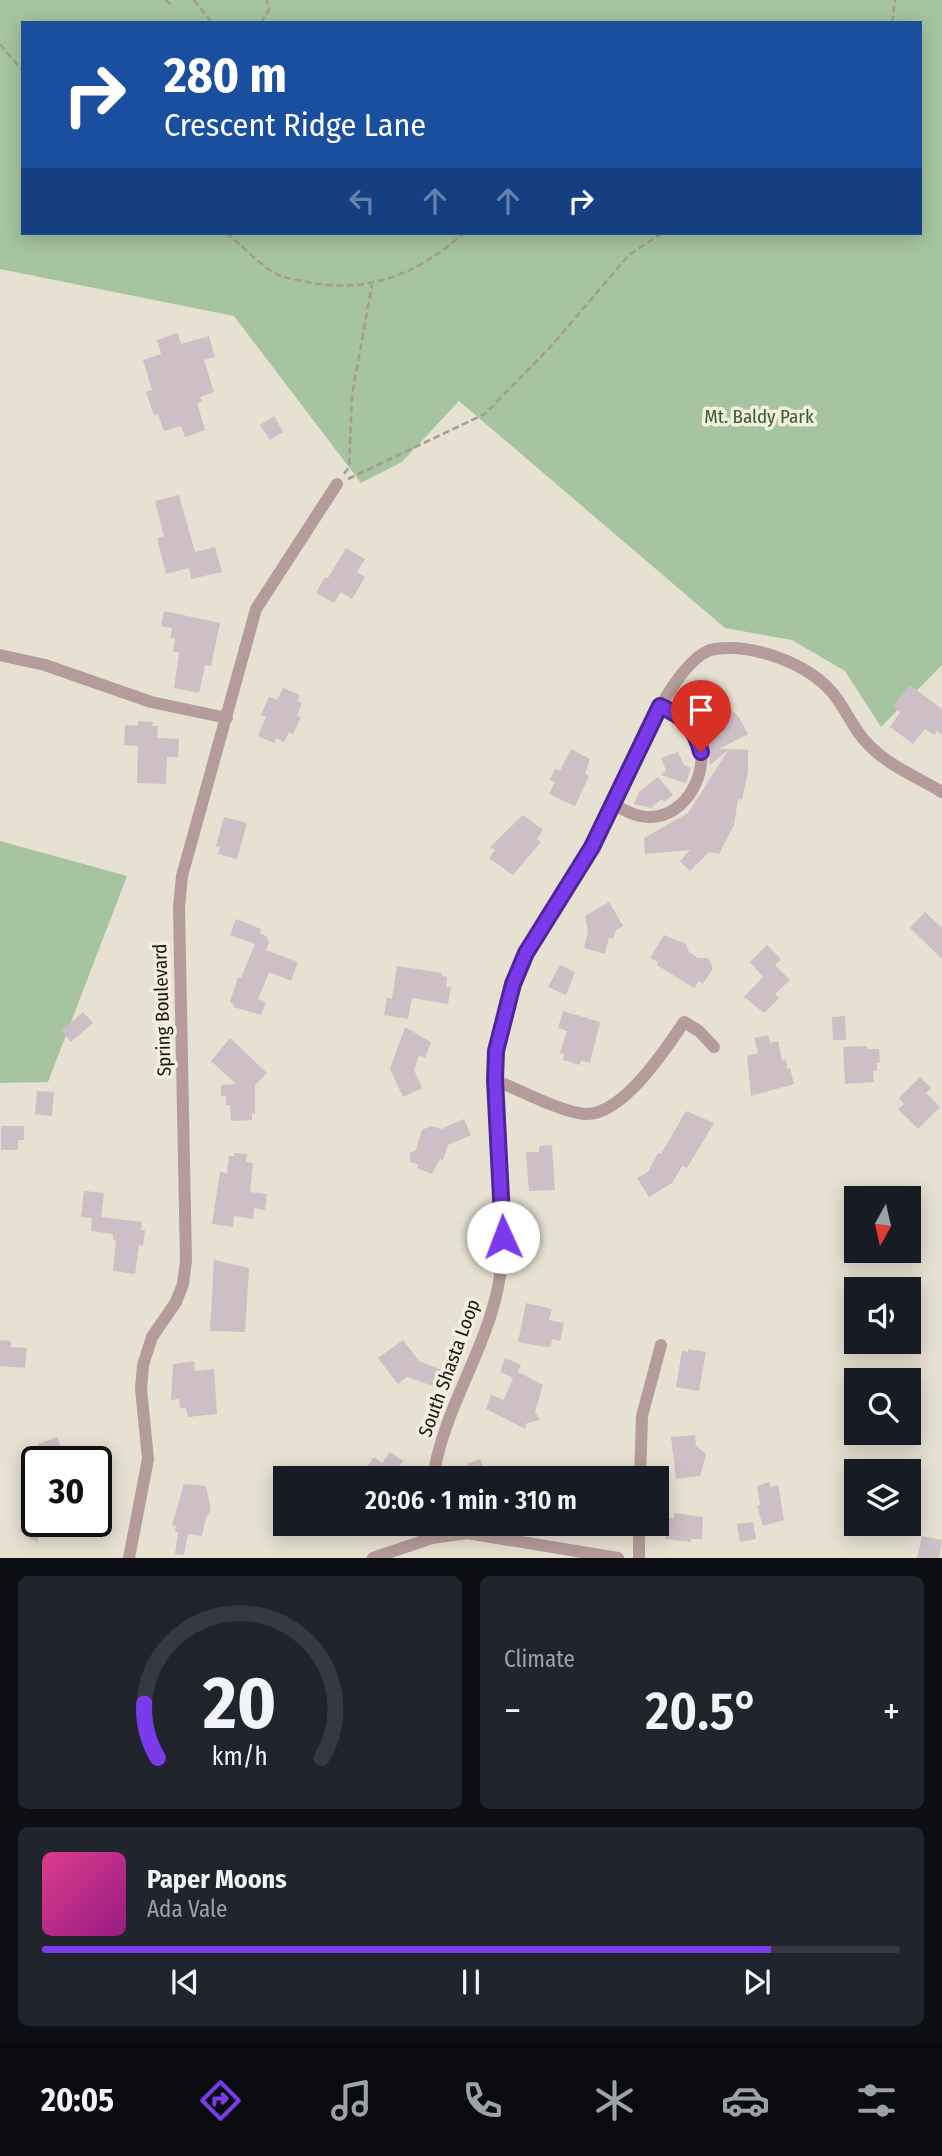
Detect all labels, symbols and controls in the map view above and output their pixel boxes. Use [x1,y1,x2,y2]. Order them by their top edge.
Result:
text: 280 m [164,46,287,105]
icon: right [49,49,140,140]
text: Crescent Ridge Lane [164,106,426,144]
icon: left [343,182,381,220]
icon: ahead [416,182,454,220]
icon: ahead [489,182,527,220]
icon: right [562,182,600,220]
park label: Mt. Baldy Park [704,405,814,428]
pin [671,680,731,752]
icon: arrive [682,691,720,729]
street label: Spring Boulevard [148,943,176,1077]
north arrow [844,1186,920,1264]
map controls [844,1186,921,1536]
position arrow [466,1200,540,1274]
button: sound [844,1277,921,1354]
street label: South Shasta Loop [413,1296,485,1440]
button: search [844,1368,921,1445]
speed limit sign: 30 [21,1446,112,1537]
button: layers [844,1459,921,1536]
text: 20:06 · 1 min · 310 m [365,1485,577,1516]
text: Climate [504,1645,575,1673]
text: 20 [202,1661,277,1748]
text: 20.5° [645,1680,759,1743]
text: − [504,1688,521,1734]
text: + [883,1688,900,1734]
text: km/h [212,1742,268,1772]
text: Paper Moons [147,1864,287,1895]
text: Ada Vale [147,1895,227,1923]
icon: previous [166,1963,204,2001]
icon: pause [452,1963,490,2001]
icon: next [738,1963,776,2001]
icon: directions [196,2076,245,2125]
icon: music [327,2076,376,2125]
icon: phone [458,2076,507,2125]
icon: climate [590,2076,639,2125]
icon: car [721,2076,770,2125]
icon: filters [852,2076,901,2125]
text: 20:05 [41,2081,114,2119]

